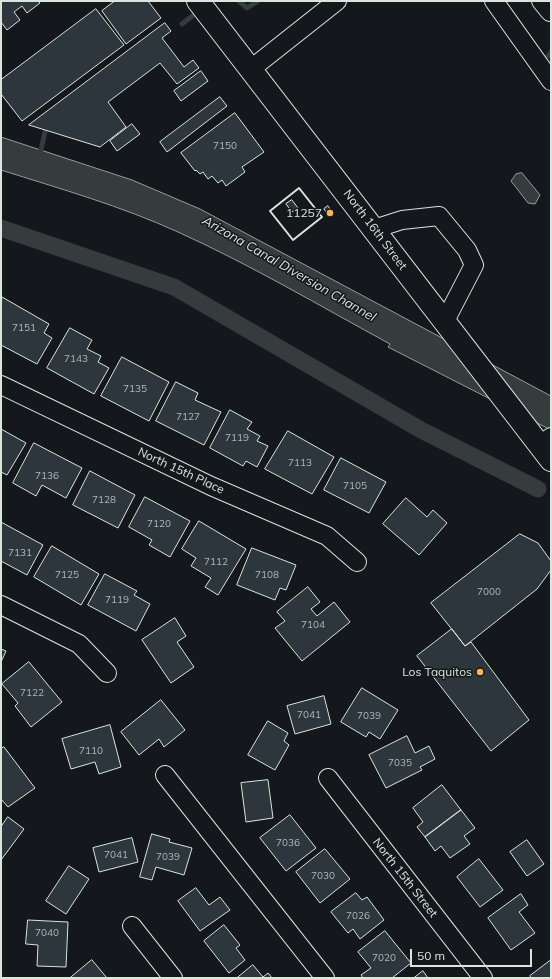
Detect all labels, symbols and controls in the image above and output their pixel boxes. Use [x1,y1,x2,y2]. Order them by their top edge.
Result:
house number: 7150 [213,140,237,152]
street label: North 16th Street [340,187,410,273]
place label: 11257 [286,206,322,220]
marker: 11257 [325,208,335,218]
water label: Arizona Canal Diversion Channel [200,213,378,325]
house number: 7151 [12,322,36,334]
house number: 7143 [64,353,88,365]
house number: 7135 [123,383,147,395]
house number: 7127 [176,411,200,423]
house number: 7119 [225,432,249,444]
street label: North 15th Place [135,445,227,497]
house number: 7113 [288,457,312,469]
house number: 7136 [35,470,59,482]
house number: 7105 [343,480,367,492]
house number: 7128 [92,494,116,506]
house number: 7120 [147,518,171,530]
house number: 7131 [8,547,32,559]
house number: 7112 [204,556,228,568]
house number: 7125 [55,569,79,581]
house number: 7108 [255,569,279,581]
house number: 7000 [477,586,501,598]
house number: 7119 [105,594,129,606]
house number: 7104 [301,619,325,631]
place label: Los Taquitos [402,665,472,679]
marker: Los Taquitos [475,667,485,677]
house number: 7122 [20,687,44,699]
house number: 7041 [297,709,321,721]
house number: 7039 [357,710,381,722]
house number: 7110 [79,745,103,757]
house number: 7035 [388,757,412,769]
street label: North 15th Street [370,835,440,921]
house number: 7036 [276,837,300,849]
house number: 7041 [104,849,128,861]
house number: 7039 [156,851,180,863]
house number: 7030 [311,870,335,882]
house number: 7026 [346,910,370,922]
house number: 7040 [35,927,59,939]
scale bar [412,941,534,967]
text: 50 m [417,948,445,963]
house number: 7020 [372,952,396,964]

